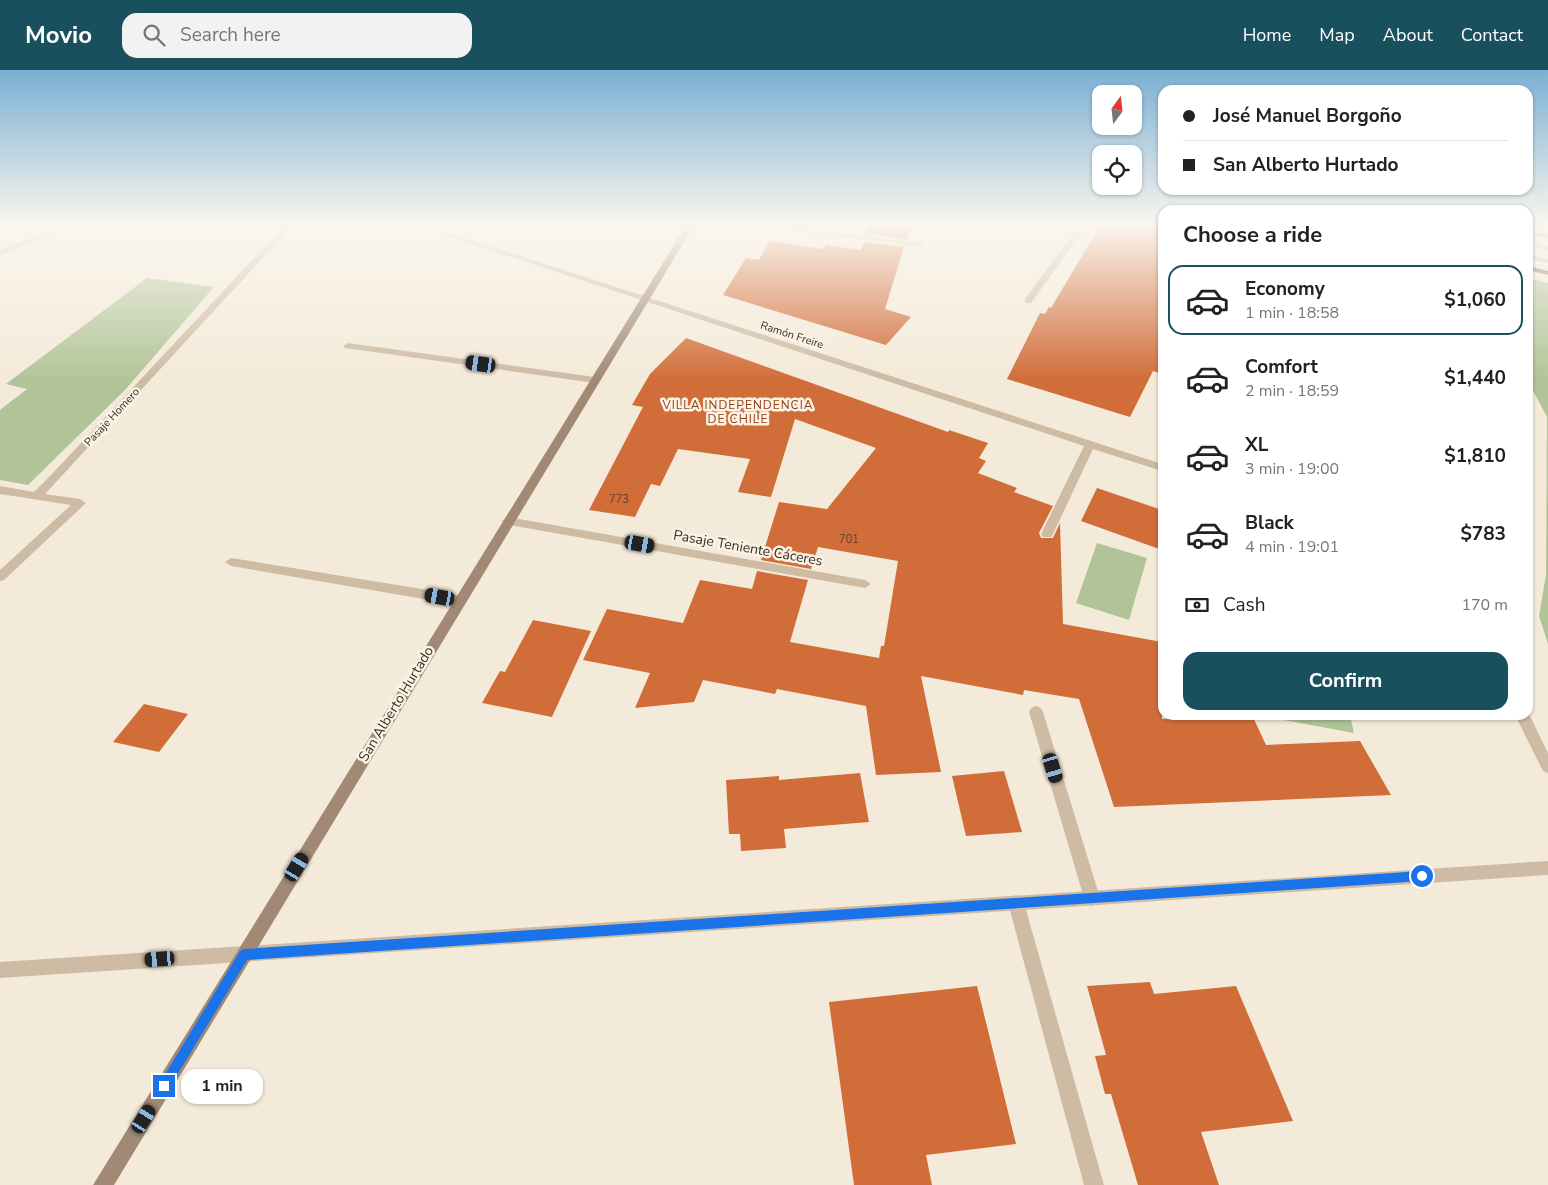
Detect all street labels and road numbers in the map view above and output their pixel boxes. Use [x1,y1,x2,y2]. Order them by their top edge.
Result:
street label: Ramón Freire [758,318,826,352]
street label: Pasaje Homero [81,385,143,449]
street label: Pasaje Teniente Cáceres [672,526,824,571]
street label: San Alberto Hurtado [354,643,438,765]

